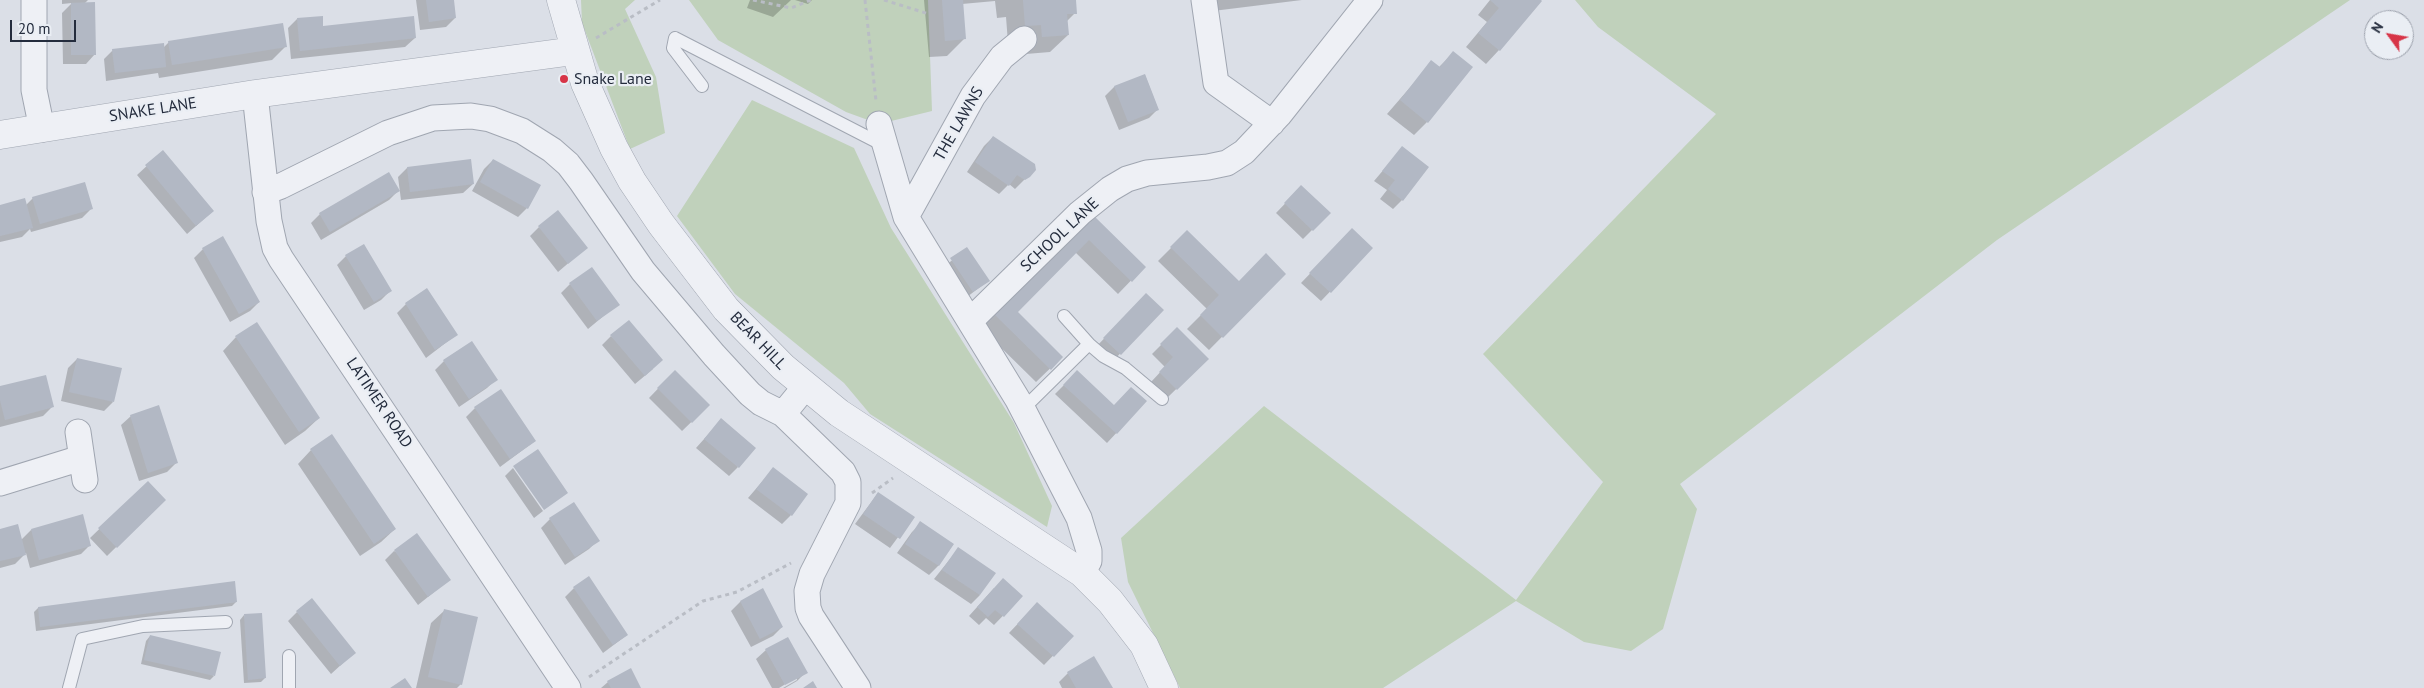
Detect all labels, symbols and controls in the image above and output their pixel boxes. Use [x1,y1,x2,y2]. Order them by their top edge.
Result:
scale bar [12,10,79,42]
north arrow [2364,10,2414,60]
text: 20 m [18,19,51,38]
text: N [2367,19,2387,36]
place label: Snake Lane [574,69,652,89]
marker: Snake Lane [558,73,570,85]
street label: THE LAWNS [930,84,988,164]
street label: SNAKE LANE [108,94,198,126]
street label: SCHOOL LANE [1017,194,1103,276]
street label: BEAR HILL [726,308,790,374]
street label: LATIMER ROAD [342,354,416,452]

